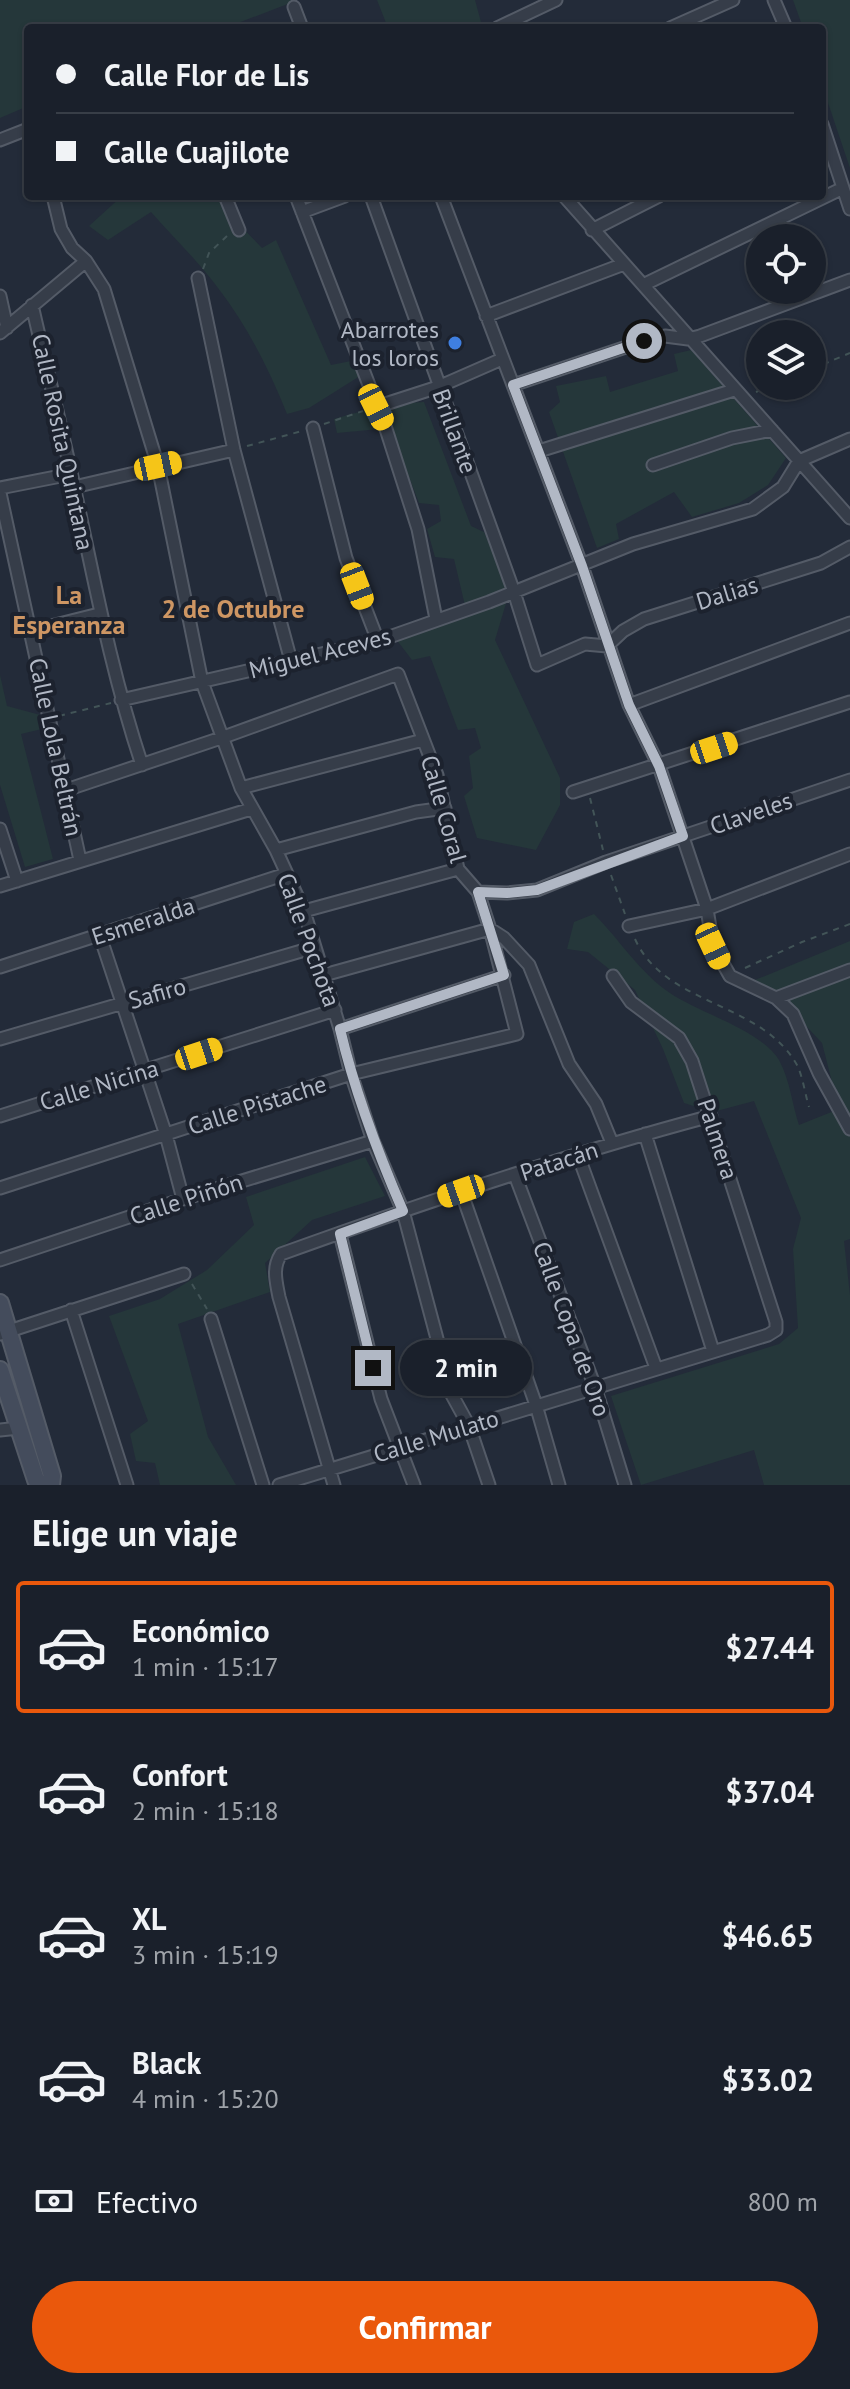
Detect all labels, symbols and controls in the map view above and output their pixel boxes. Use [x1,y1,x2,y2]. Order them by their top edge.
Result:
text: Calle Flor de Lis [104,55,309,94]
text: Calle Cuajilote [104,132,289,171]
map controls [746,224,826,400]
button: locate [746,224,826,304]
place label: Abarrotes los loros [341,314,439,373]
button: layers [746,320,826,400]
route start [626,323,662,359]
street label: Calle Rosita Quintana [25,331,101,553]
marker: Abarrotes los loros [446,334,464,352]
car [355,380,397,434]
street label: Brillante [425,384,485,478]
car [132,449,184,483]
car [337,559,377,613]
street label: Dalias [692,569,762,617]
district label: La Esperanza [13,578,125,641]
district label: 2 de Octubre [162,592,304,625]
street label: Miguel Aceves [246,620,394,686]
street label: Calle Lola Beltrán [22,655,90,839]
car [687,729,741,767]
street label: Calle Coral [414,752,474,866]
street label: Claveles [706,784,796,842]
street label: Calle Pochota [270,869,348,1011]
street label: Esmeralda [88,890,198,952]
car [692,919,734,973]
street label: Safiro [125,970,189,1016]
car [172,1035,226,1073]
street label: Calle Nicina [36,1052,162,1118]
street label: Calle Pistache [184,1068,330,1142]
street label: Palmera [690,1095,746,1183]
street label: Patacán [516,1134,602,1188]
street label: Calle Piñón [126,1166,246,1232]
car [434,1172,488,1210]
street label: Calle Copa de Oro [526,1237,618,1421]
callout: 2 min [401,1340,533,1396]
route end [355,1350,391,1386]
text: 2 min [434,1351,498,1384]
street label: Calle Mulato [370,1402,502,1470]
text: Elige un viaje [32,1509,238,1556]
icon: car [36,1611,108,1683]
text: Económico [132,1611,270,1650]
text: $27.44 [725,1628,814,1667]
text: 1 min · 15:17 [132,1650,279,1683]
icon: car [36,1755,108,1827]
text: Confort [132,1755,228,1794]
text: $37.04 [725,1772,814,1811]
text: 2 min · 15:18 [132,1794,279,1827]
icon: car [36,1899,108,1971]
text: XL [132,1899,166,1938]
text: $46.65 [722,1916,814,1955]
text: 3 min · 15:19 [132,1938,279,1971]
icon: car [36,2043,108,2115]
text: Black [132,2043,201,2082]
text: $33.02 [722,2060,814,2099]
text: 4 min · 15:20 [132,2082,279,2115]
icon: cash [32,2179,76,2223]
text: Efectivo [96,2182,198,2221]
text: 800 m [747,2185,818,2218]
button: Confirmar [32,2281,818,2373]

